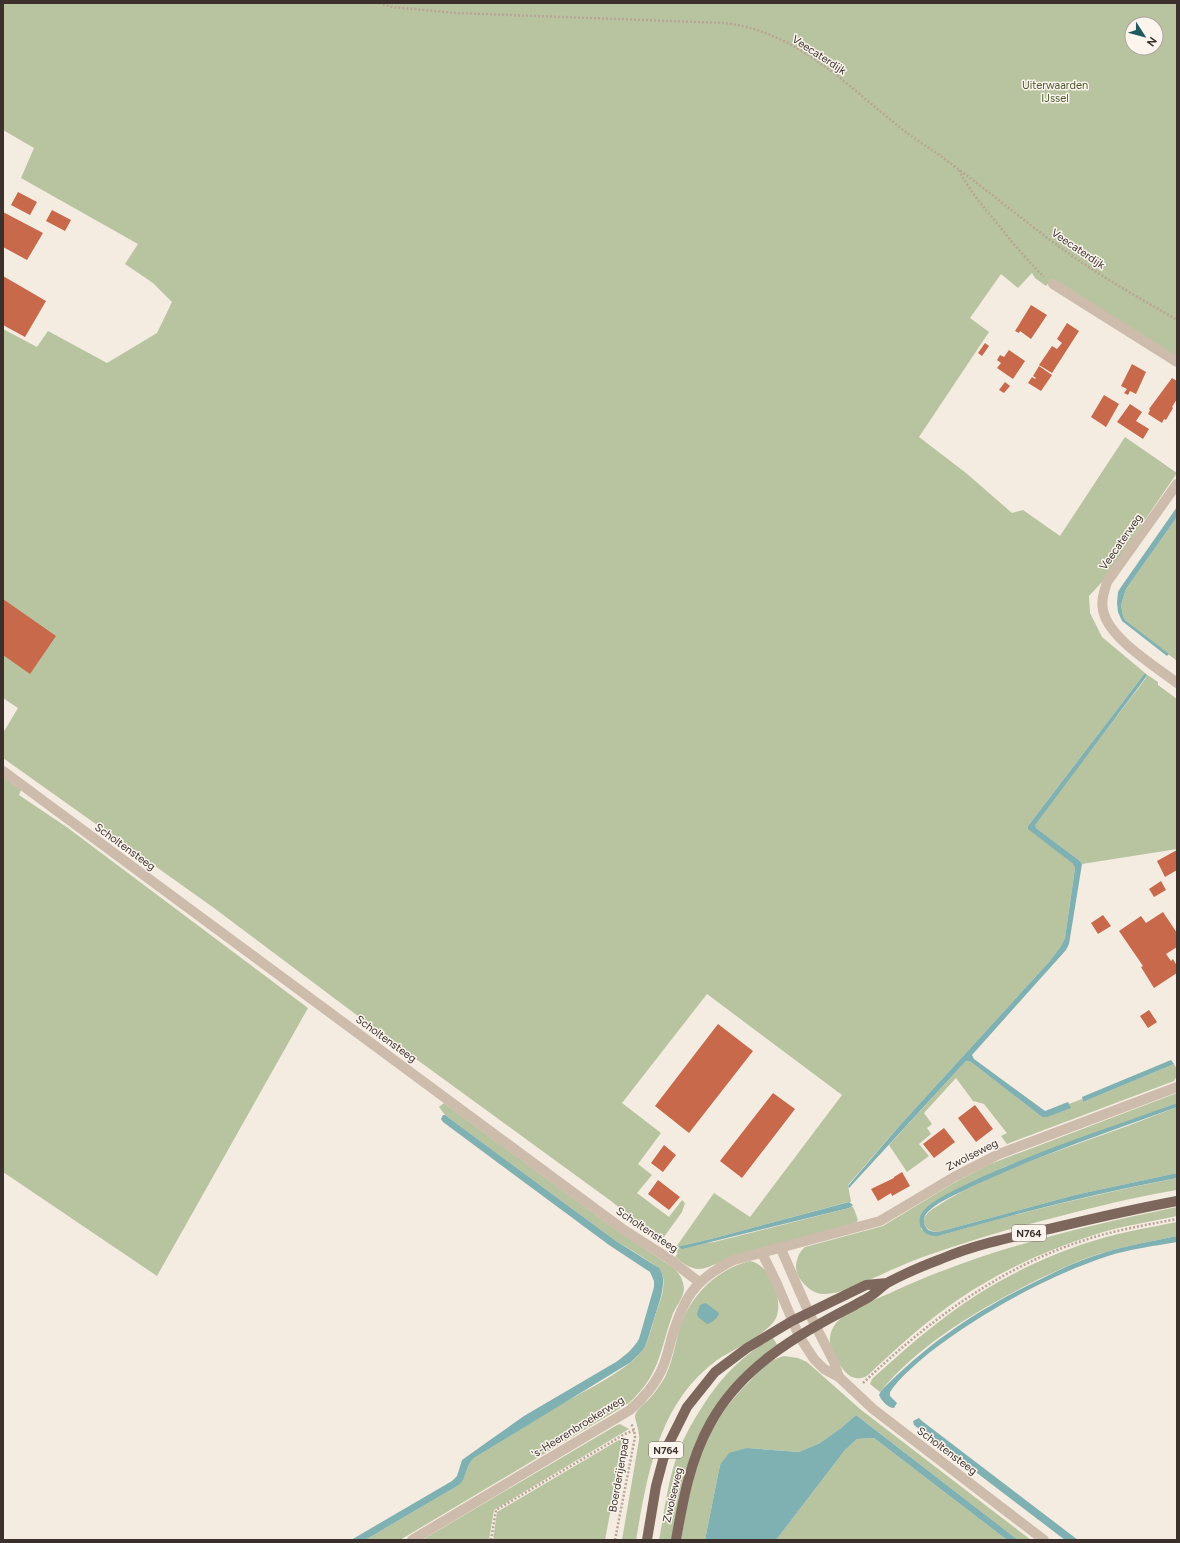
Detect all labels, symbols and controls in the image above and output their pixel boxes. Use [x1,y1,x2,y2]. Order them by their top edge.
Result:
north arrow [1124,16,1164,56]
street label: Veecaterdijk [790,33,849,78]
text: N [1144,34,1159,49]
park label: Uiterwaarden IJssel [1022,79,1088,105]
street label: Veecaterdijk [1049,226,1108,272]
street label: Veecaterweg [1097,511,1145,573]
street label: Scholtensteeg [92,821,158,873]
street label: Scholtensteeg [353,1013,419,1065]
street label: Zwolseweg [944,1136,1000,1174]
street label: Scholtensteeg [614,1205,680,1255]
road number: N764 [1012,1225,1046,1241]
street label: 's-Heerenbroekerweg [529,1393,627,1461]
street label: Scholtensteeg [914,1424,980,1478]
street label: Boerderijenpad [606,1437,632,1513]
road number: N764 [649,1442,683,1458]
street label: Zwolseweg [660,1466,686,1524]

